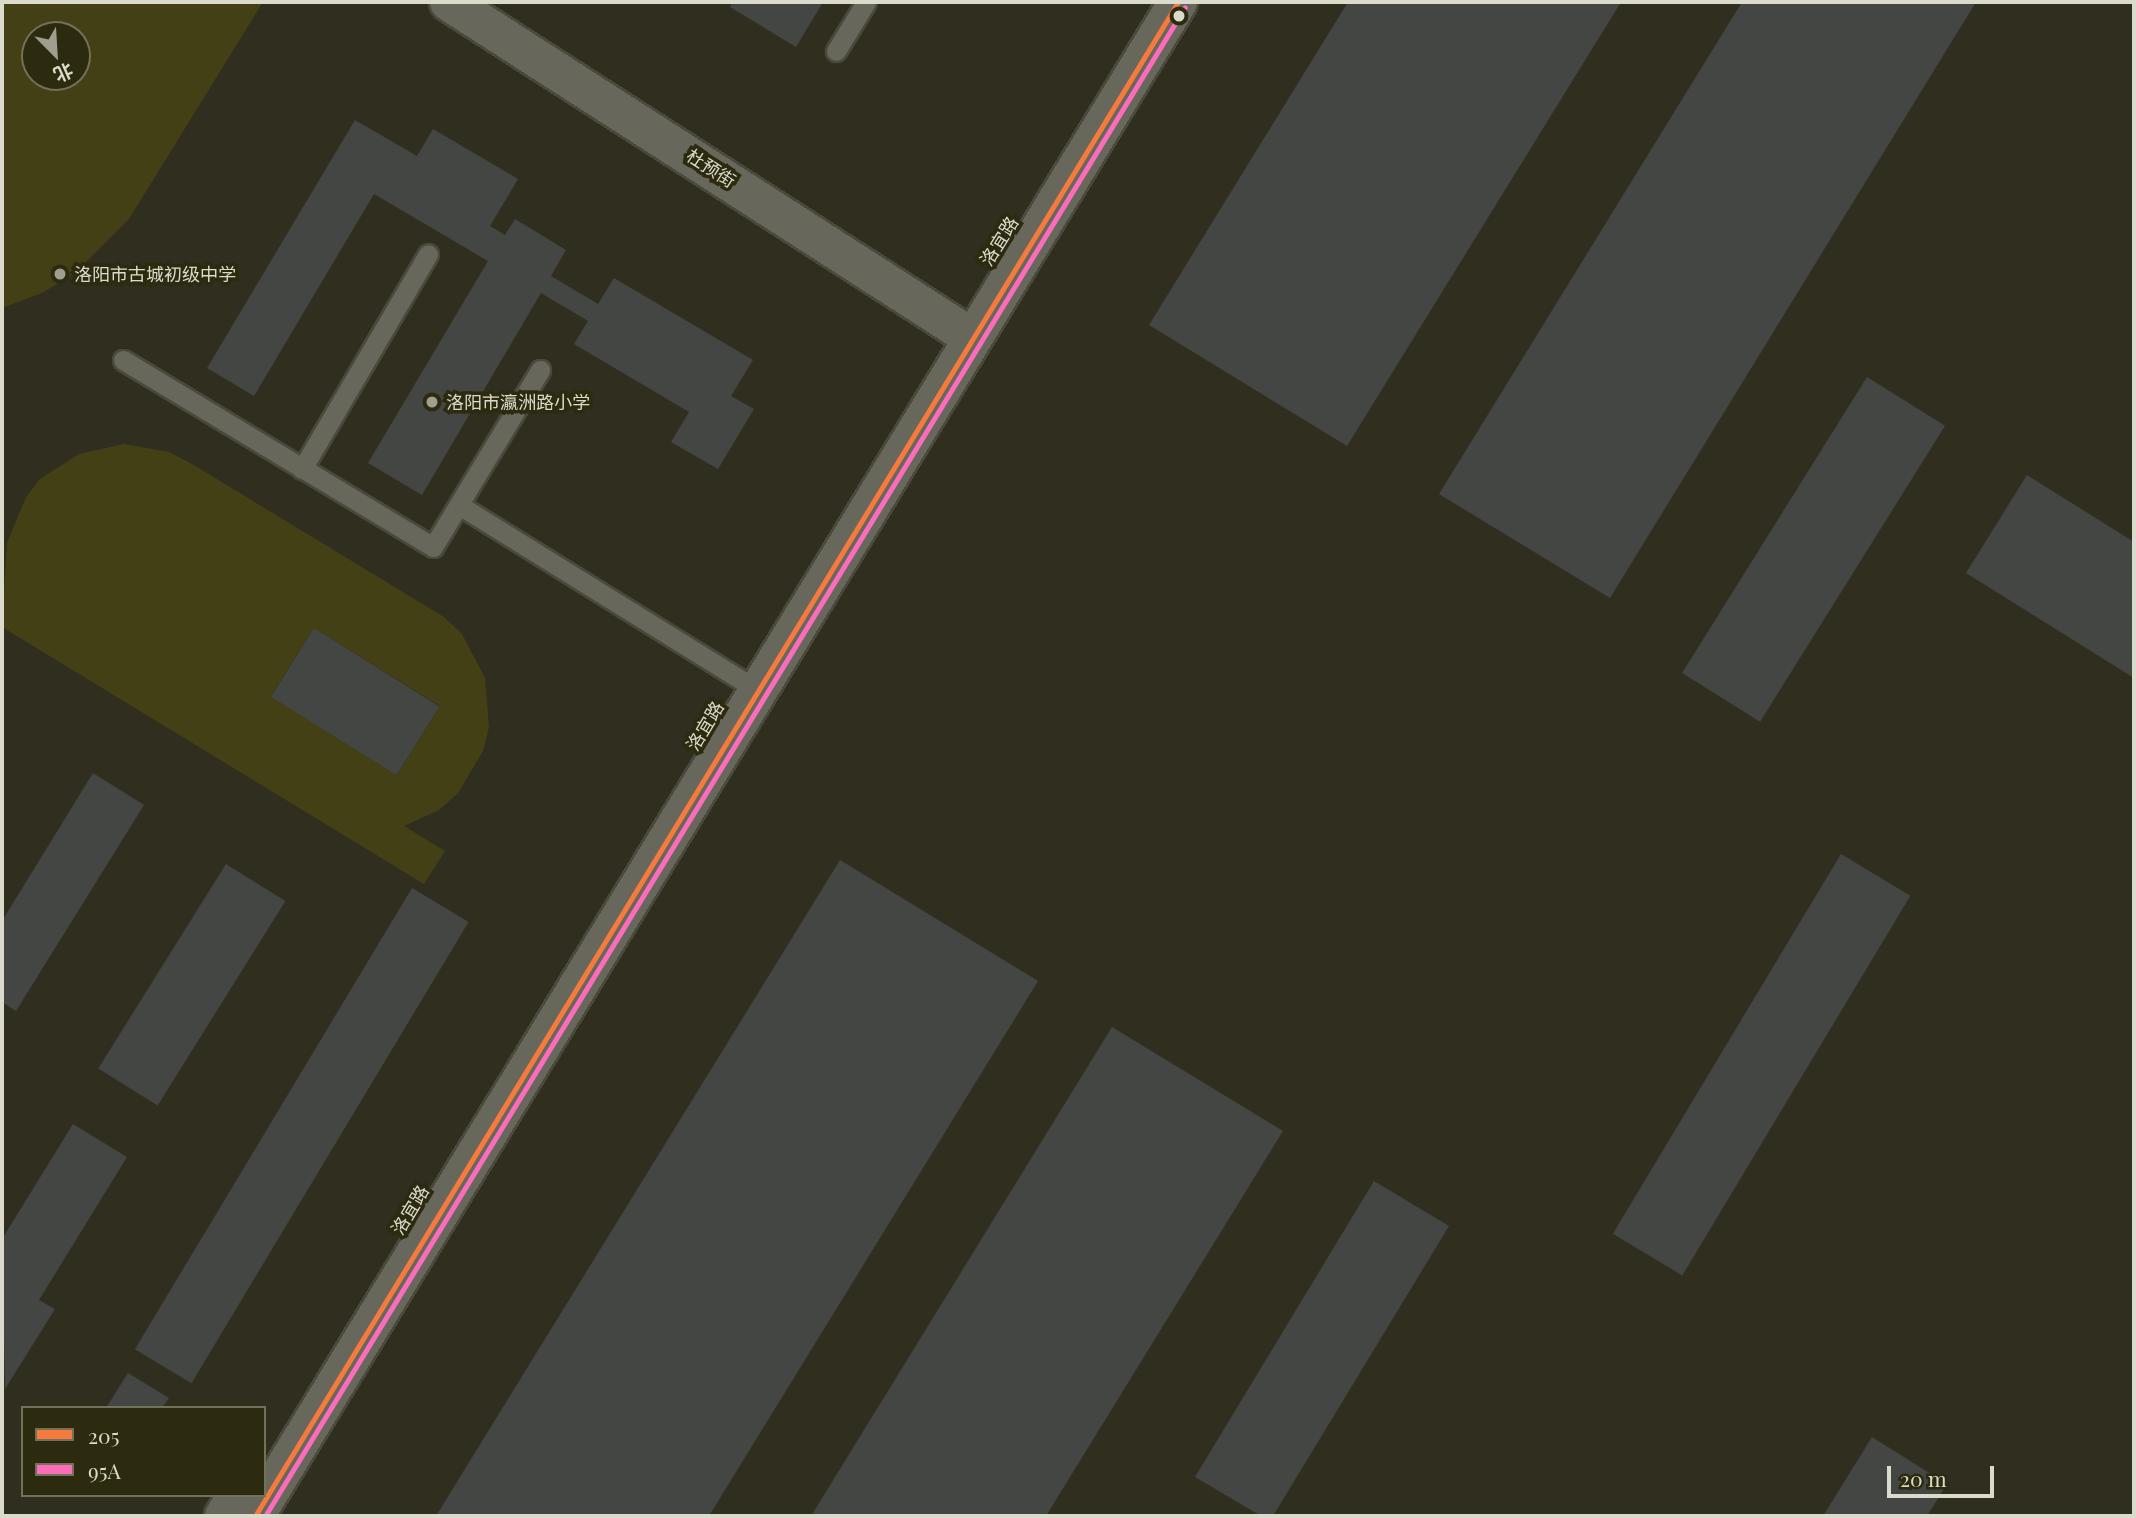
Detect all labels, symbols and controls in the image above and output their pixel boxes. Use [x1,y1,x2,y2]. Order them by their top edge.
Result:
unlabelled marker [1172,9,1186,23]
north arrow [21,21,91,91]
text: 北 [50,58,78,89]
street label: 杜预街 [682,144,740,192]
street label: 洛宜路 [976,212,1022,270]
place label: 洛阳市古城初级中学 [74,263,236,285]
marker: 洛阳市古城初级中学 [52,266,68,282]
place label: 洛阳市瀛洲路小学 [446,391,590,413]
marker: 洛阳市瀛洲路小学 [424,394,440,410]
street label: 洛宜路 [682,697,728,755]
street label: 洛宜路 [387,1181,433,1239]
legend [21,1406,266,1497]
text: 205 [88,1421,119,1449]
scale bar [1891,1452,1998,1496]
text: 95A [88,1456,121,1484]
text: 20 m [1900,1464,1947,1492]

